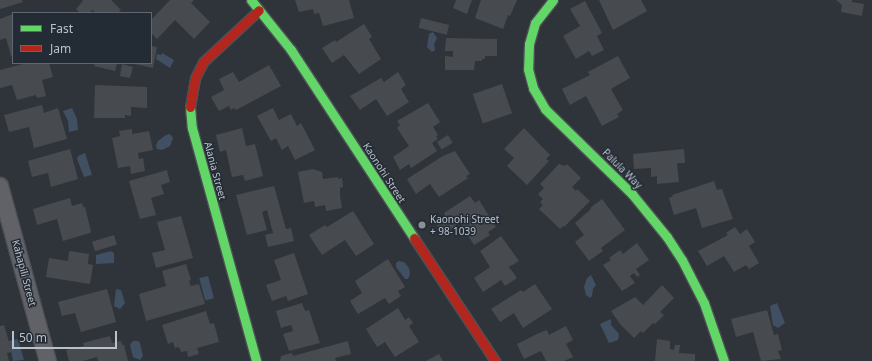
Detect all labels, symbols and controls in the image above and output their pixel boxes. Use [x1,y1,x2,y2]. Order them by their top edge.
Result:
legend [12,12,152,64]
text: Fast [50,20,73,37]
text: Jam [50,40,71,57]
street label: Alania Street [202,141,228,201]
street label: Kaonohi Street [360,141,408,205]
street label: Palula Way [600,147,644,191]
place label: Kaonohi Street + 98-1039 [430,213,499,236]
marker: Kaonohi Street + 98-1039 [417,220,427,230]
street label: Kahapili Street [9,239,39,307]
scale bar [14,323,119,349]
text: 50 m [19,329,47,346]

